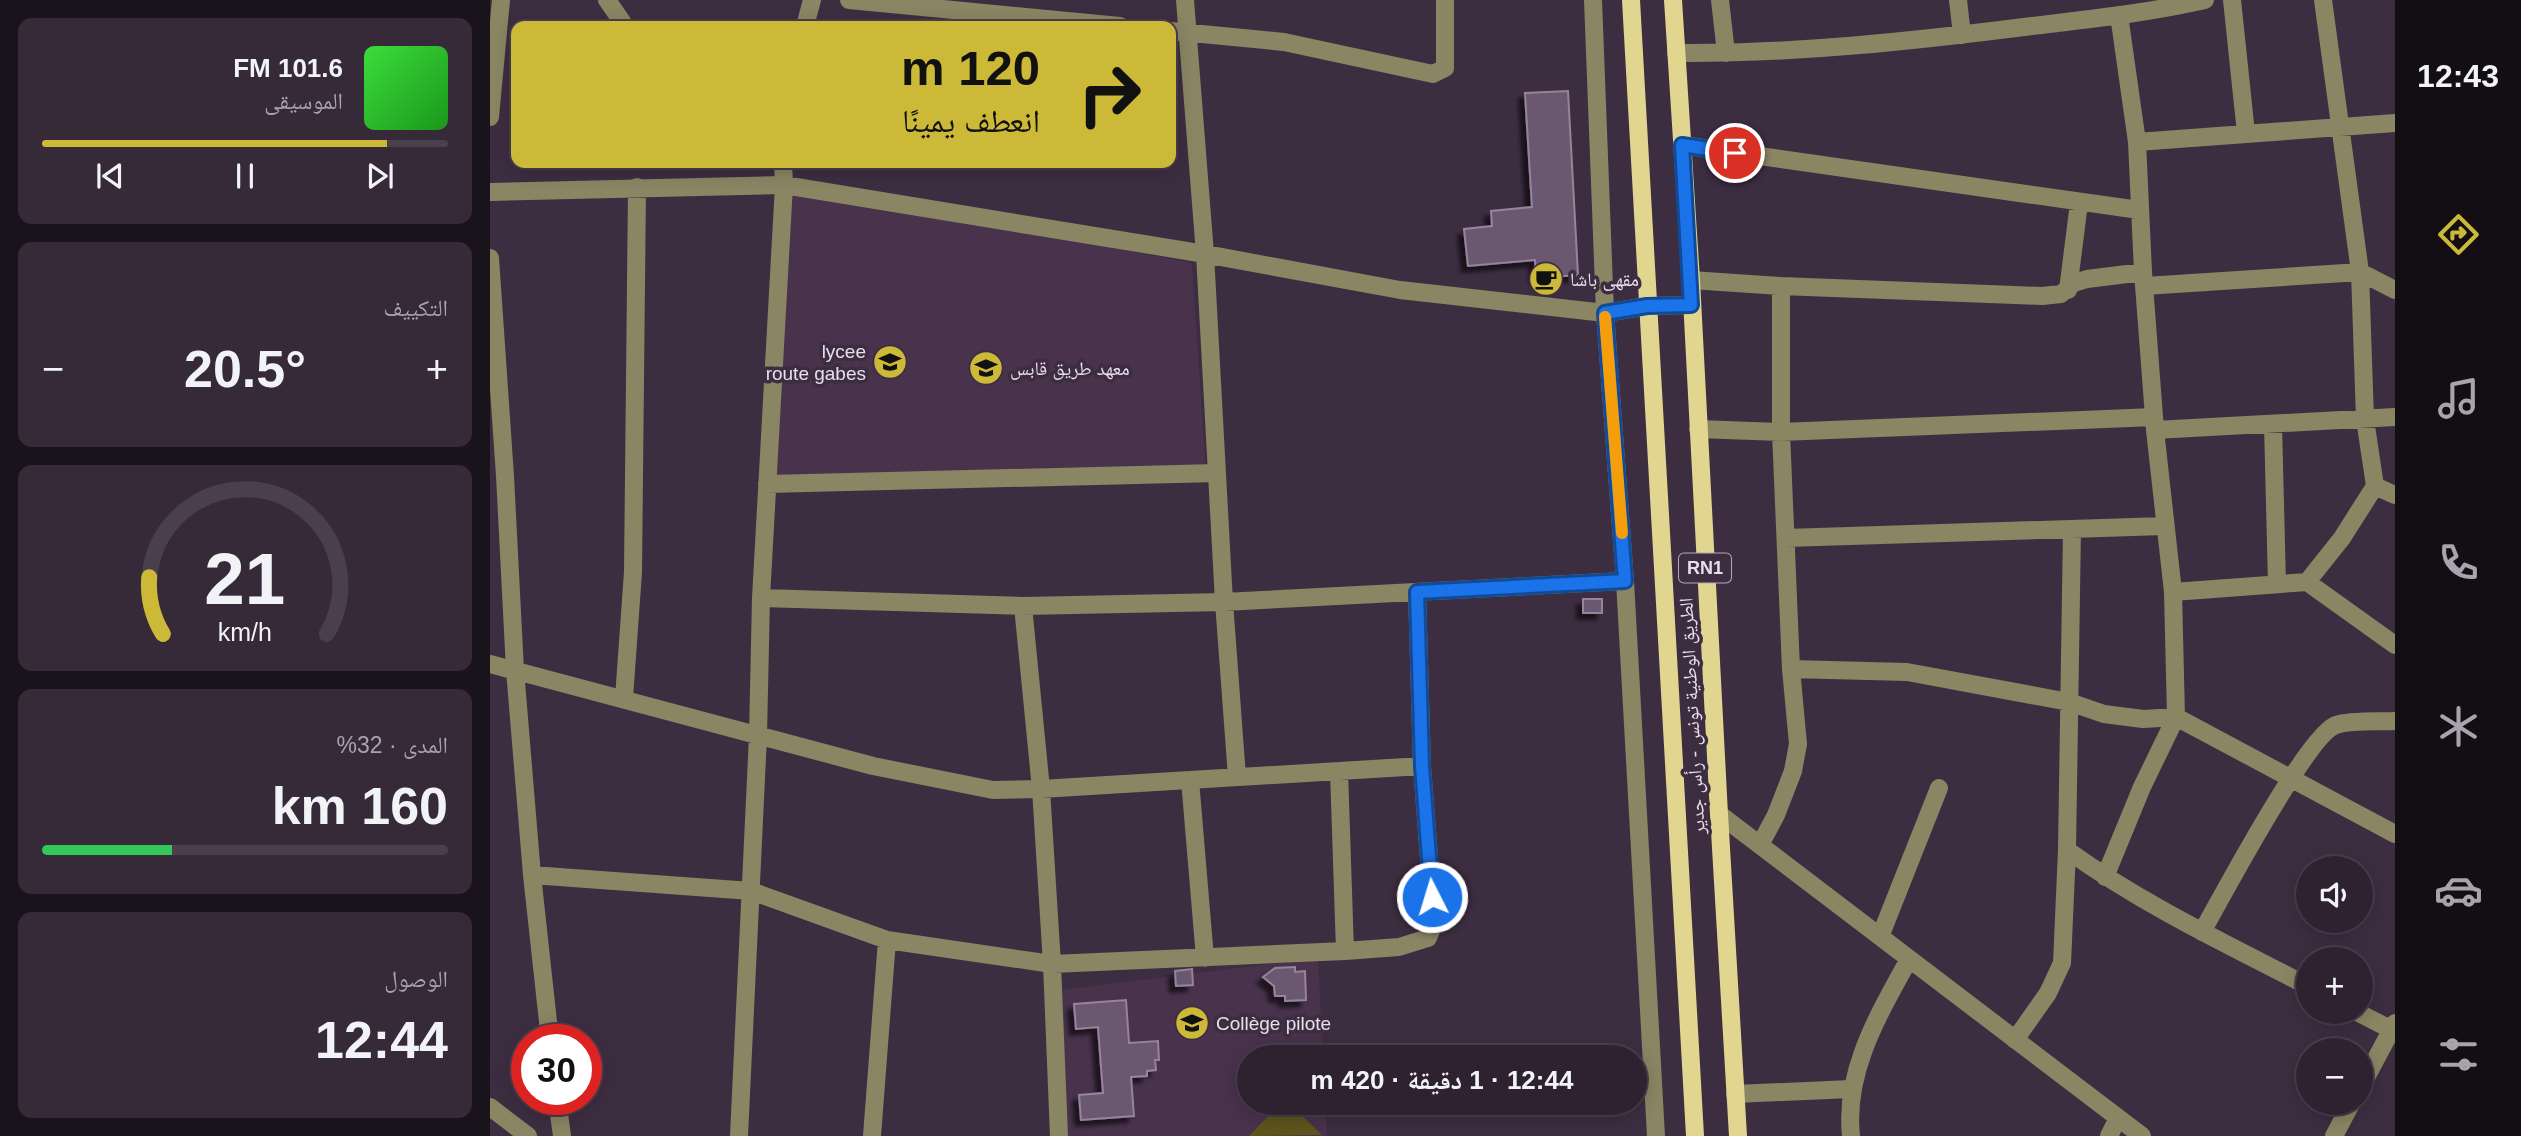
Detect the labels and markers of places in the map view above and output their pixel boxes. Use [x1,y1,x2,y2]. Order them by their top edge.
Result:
pin [1705,123,1765,183]
cafe icon: مقهى باشا [1527,260,1565,298]
place label: مقهى باشا [1570,269,1639,291]
place label: lycee route gabes [766,341,866,384]
school or university icon: lycee route gabes [871,343,909,381]
school or university icon: معهد طريق قابس [967,349,1005,387]
place label: معهد طريق قابس [1010,358,1130,380]
school or university icon: Collège pilote [1173,1004,1211,1042]
place label: Collège pilote [1216,1013,1331,1034]

